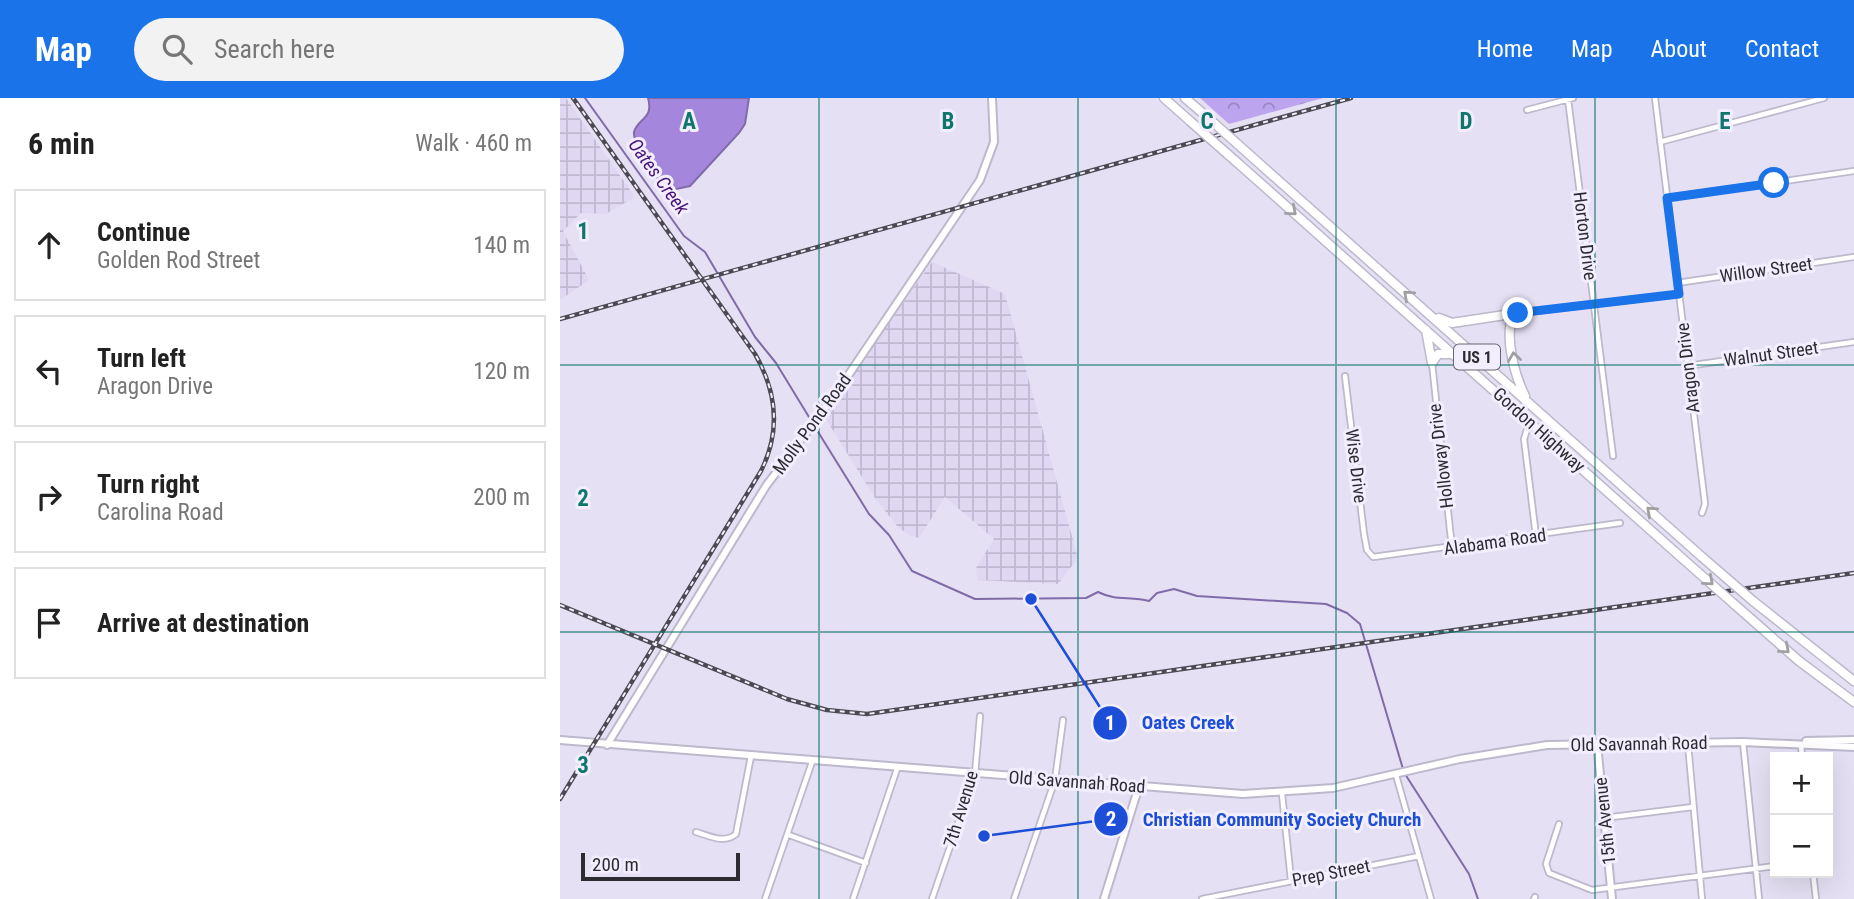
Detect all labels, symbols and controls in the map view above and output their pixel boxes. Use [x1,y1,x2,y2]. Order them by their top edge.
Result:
search box [134,18,624,81]
text: Map [35,30,92,69]
icon: search [158,30,196,68]
text: Search here [214,34,335,64]
text: Home [1477,35,1533,63]
text: Map [1571,35,1613,63]
text: About [1651,35,1707,63]
text: Contact [1745,35,1819,63]
text: A [682,108,696,135]
text: B [942,108,954,135]
text: C [1200,108,1214,135]
text: D [1460,108,1473,135]
text: E [1719,108,1731,135]
text: 6 min [28,126,95,161]
text: Walk · 460 m [415,130,532,157]
water label: Oates Creek [623,134,694,219]
route start [1758,167,1789,198]
street label: Horton Drive [1570,190,1601,281]
one-way arrow [1283,203,1296,215]
text: Continue [97,217,190,247]
text: 1 [577,218,589,245]
icon: ahead [30,226,68,264]
text: 140 m [473,232,530,259]
text: Golden Rod Street [97,247,260,274]
street label: Willow Street [1718,253,1814,286]
one-way arrow [1403,291,1416,304]
route end [1502,297,1533,328]
street label: Aragon Drive [1672,322,1703,414]
street label: Walnut Street [1722,336,1820,371]
text: Turn left [97,343,186,373]
road number: US 1 [1454,344,1500,370]
one-way arrow [1507,351,1522,363]
icon: left [30,352,68,390]
text: 120 m [473,358,530,385]
street label: Molly Pond Road [768,369,855,478]
text: Aragon Drive [97,373,213,400]
street label: Gordon Highway [1489,383,1590,477]
street label: Holloway Drive [1424,403,1457,510]
street label: Wise Drive [1342,428,1371,504]
text: Turn right [97,469,199,499]
icon: right [30,478,68,516]
text: 200 m [473,484,530,511]
text: 2 [577,485,589,512]
text: Carolina Road [97,499,224,526]
one-way arrow [1647,507,1660,519]
street label: Alabama Road [1442,524,1547,559]
one-way arrow [1700,573,1713,585]
icon: arrive [30,604,68,642]
text: Arrive at destination [97,608,309,638]
one-way arrow [1777,641,1790,653]
callout: Oates Creek [1093,703,1248,743]
text: 1 [1105,711,1115,735]
text: Oates Creek [1142,711,1235,734]
street label: Old Savannah Road [1570,732,1708,755]
text: 3 [577,752,589,779]
map controls [1770,752,1833,878]
button: + [1770,752,1833,815]
street label: Old Savannah Road [1008,766,1146,797]
street label: 7th Avenue [939,768,982,850]
street label: 15th Avenue [1589,776,1620,866]
callout: Christian Community Society Church [1093,799,1435,839]
text: 2 [1106,807,1116,831]
text: Christian Community Society Church [1143,808,1421,831]
button: − [1770,815,1833,878]
scale bar [581,850,740,882]
text: 200 m [592,853,639,876]
street label: Prep Street [1290,855,1372,890]

